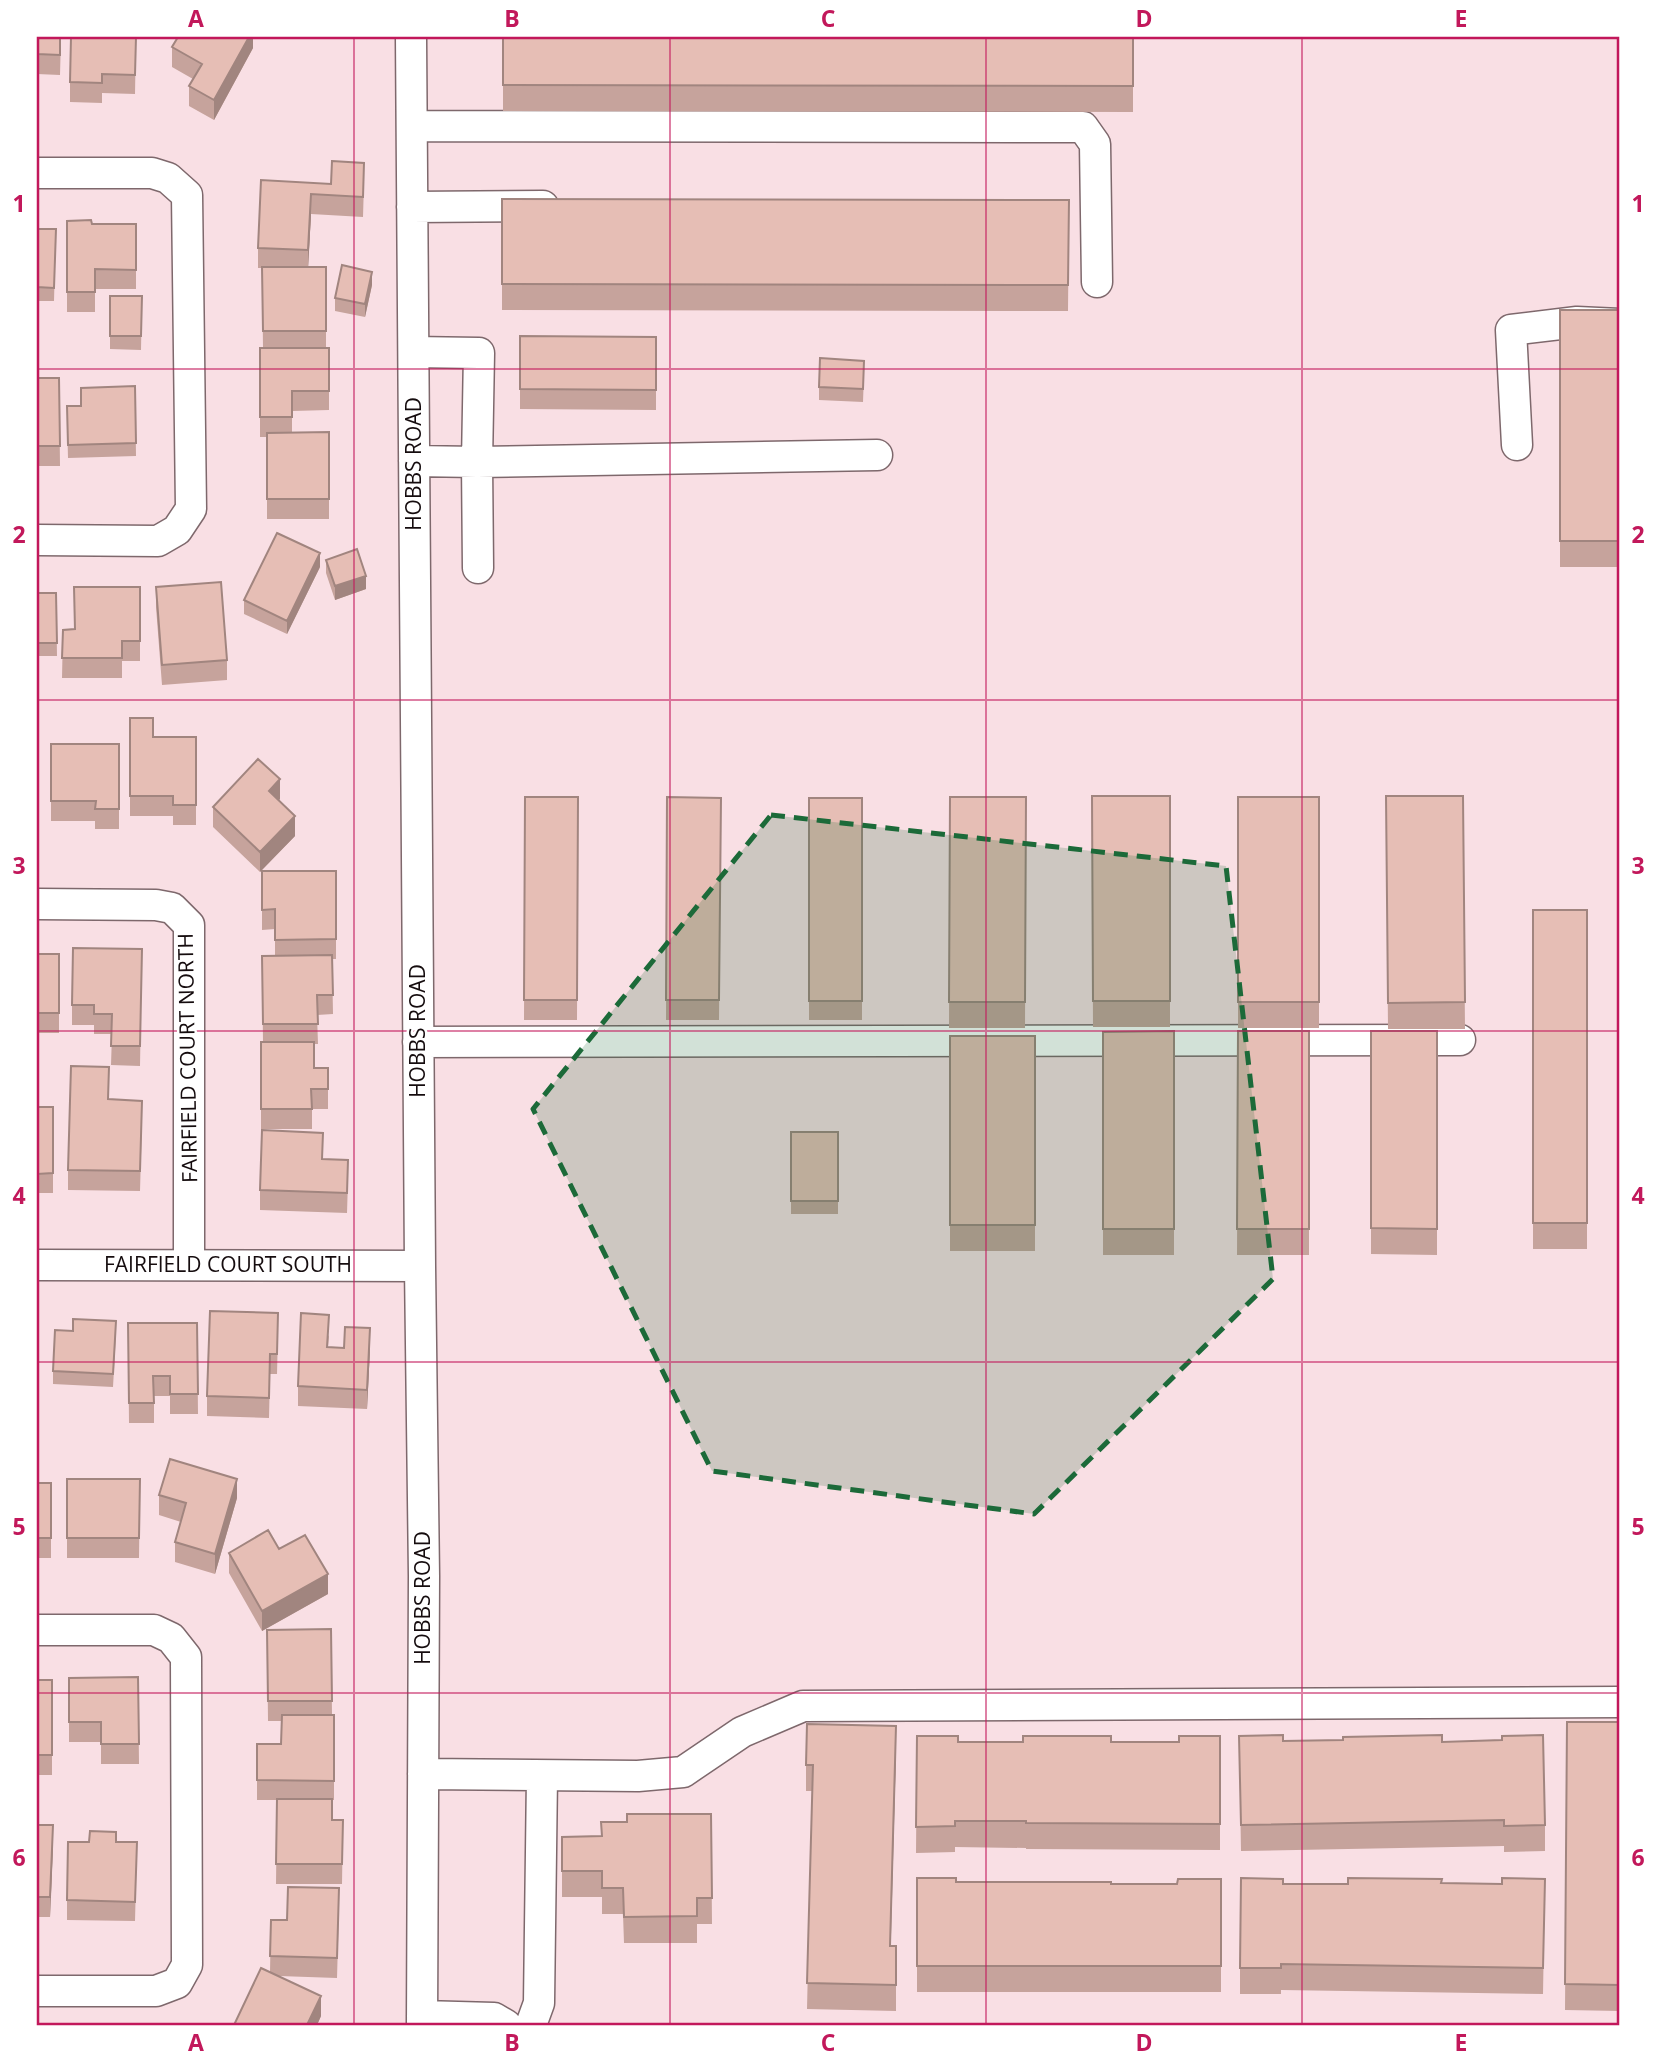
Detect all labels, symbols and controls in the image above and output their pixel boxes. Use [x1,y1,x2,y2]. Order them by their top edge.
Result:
text: A [188,2,204,34]
text: B [504,2,520,34]
text: C [821,2,835,34]
text: D [1135,2,1153,34]
text: E [1455,2,1467,34]
text: 1 [12,187,26,219]
text: 1 [1631,187,1645,219]
street label: HOBBS ROAD [399,397,427,531]
text: 2 [12,518,26,550]
text: 2 [1631,518,1645,550]
text: 3 [12,849,26,881]
text: 3 [1631,849,1645,881]
street label: FAIRFIELD COURT NORTH [171,933,203,1183]
street label: HOBBS ROAD [403,964,431,1098]
text: 4 [12,1179,26,1211]
text: 4 [1631,1179,1645,1211]
street label: FAIRFIELD COURT SOUTH [104,1250,352,1278]
text: 5 [12,1510,26,1542]
text: 5 [1631,1510,1645,1542]
street label: HOBBS ROAD [408,1531,436,1665]
text: 6 [12,1841,26,1873]
text: 6 [1631,1841,1645,1873]
text: A [188,2026,204,2058]
text: B [504,2026,520,2058]
text: C [821,2026,835,2058]
text: D [1135,2026,1153,2058]
text: E [1455,2026,1467,2058]

